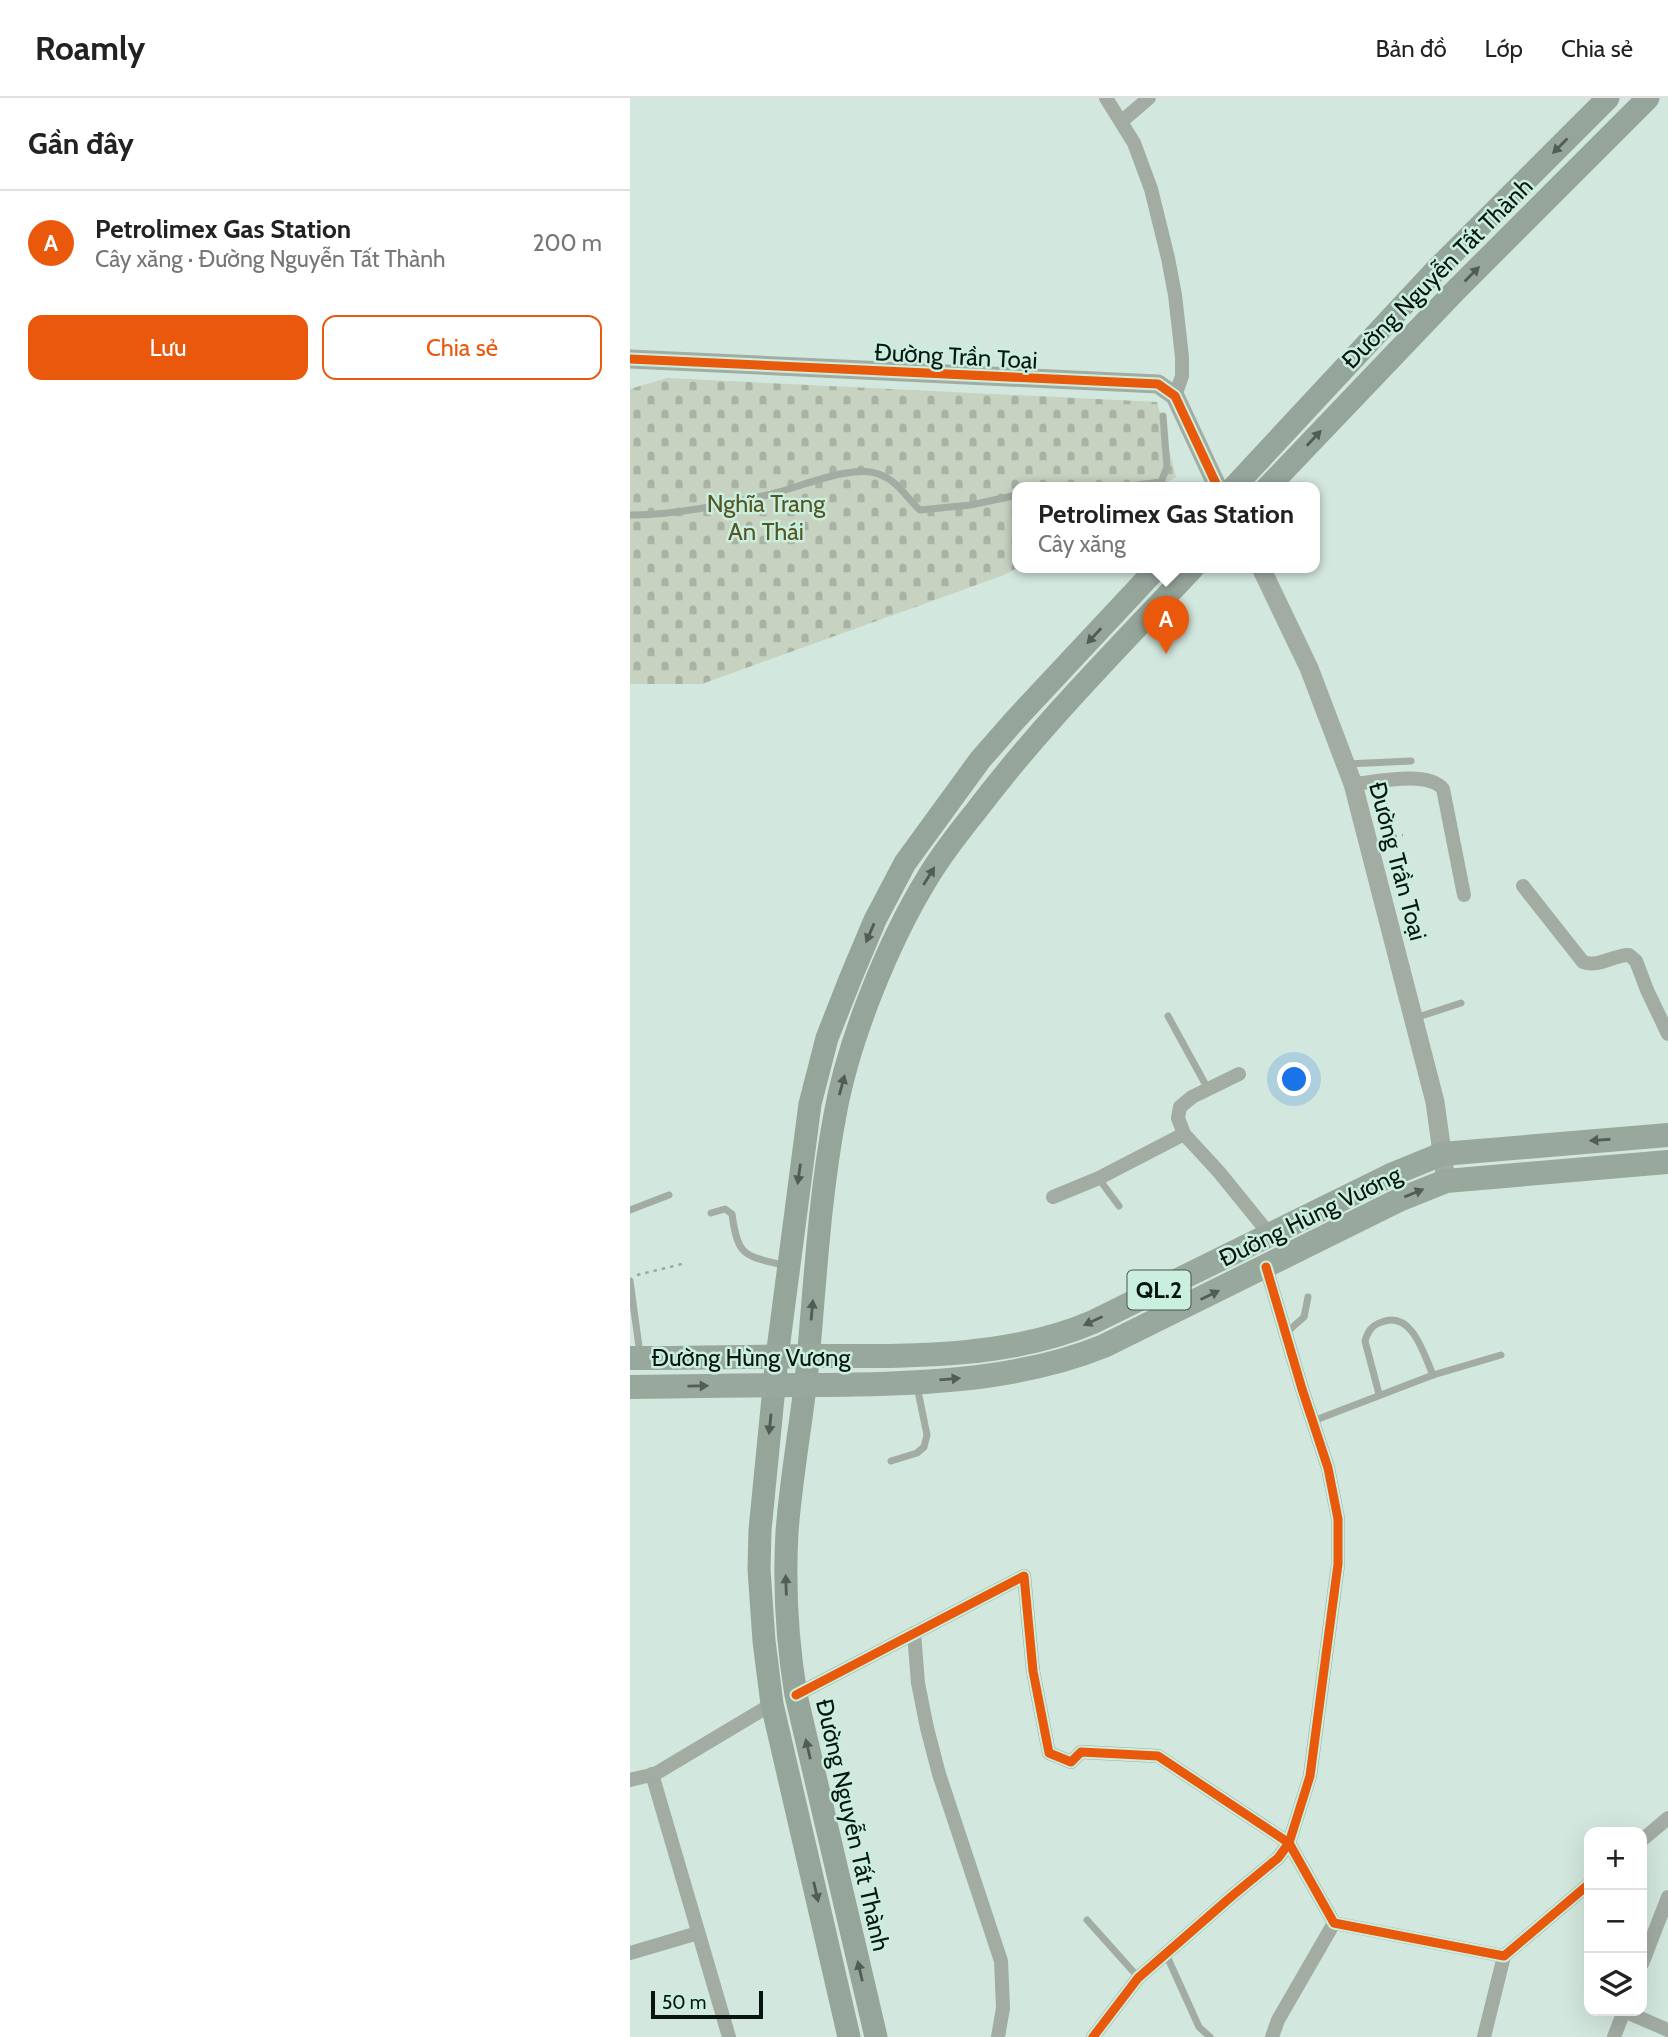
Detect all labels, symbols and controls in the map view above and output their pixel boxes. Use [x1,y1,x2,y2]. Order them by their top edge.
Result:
text: Roamly [35,28,145,68]
text: Bản đồ [1375,34,1447,63]
text: Lớp [1485,34,1523,63]
text: Chia sẻ [1561,34,1633,63]
text: Gần đây [28,125,134,162]
one-way arrow [1551,138,1568,155]
street label: Đường Nguyễn Tất Thành [1336,172,1538,374]
text: Petrolimex Gas Station [95,213,351,245]
text: A [44,229,58,257]
text: 200 m [532,229,602,257]
text: Cây xăng · Đường Nguyễn Tất Thành [95,245,446,273]
one-way arrow [1463,266,1479,283]
button: Lưu [28,315,308,380]
button: Chia sẻ [322,315,602,380]
street label: Đường Trần Toại [874,337,1038,375]
one-way arrow [1305,430,1321,447]
popup [1012,482,1320,573]
park label: Nghĩa Trang An Thái [707,489,826,546]
text: Petrolimex Gas Station [1038,498,1294,530]
text: Cây xăng [1038,530,1126,558]
pin: A [1143,596,1189,654]
one-way arrow [1086,627,1102,645]
street label: Đường Trần Toại [1363,778,1433,944]
one-way arrow [923,866,936,886]
one-way arrow [864,923,876,943]
your location [1277,1062,1311,1096]
one-way arrow [837,1074,848,1096]
one-way arrow [1589,1135,1611,1146]
street label: Đường Hùng Vương [1214,1159,1407,1273]
one-way arrow [794,1163,805,1185]
one-way arrow [1404,1188,1425,1199]
road number: QL.2 [1128,1270,1190,1310]
one-way arrow [1200,1289,1220,1300]
one-way arrow [807,1299,818,1321]
one-way arrow [1083,1316,1103,1327]
street label: Đường Hùng Vương [652,1343,852,1372]
one-way arrow [939,1373,961,1384]
one-way arrow [687,1380,709,1392]
one-way arrow [764,1413,775,1435]
one-way arrow [780,1574,791,1596]
street label: Đường Nguyễn Tất Thành [810,1696,896,1954]
one-way arrow [803,1738,814,1760]
map controls [1584,1827,1647,2016]
button: + [1584,1827,1647,1890]
one-way arrow [810,1881,821,1903]
button: − [1584,1890,1647,1953]
button: layers [1584,1953,1647,2016]
one-way arrow [855,1959,866,1981]
scale bar [651,1988,763,2020]
text: 50 m [662,1991,706,2014]

